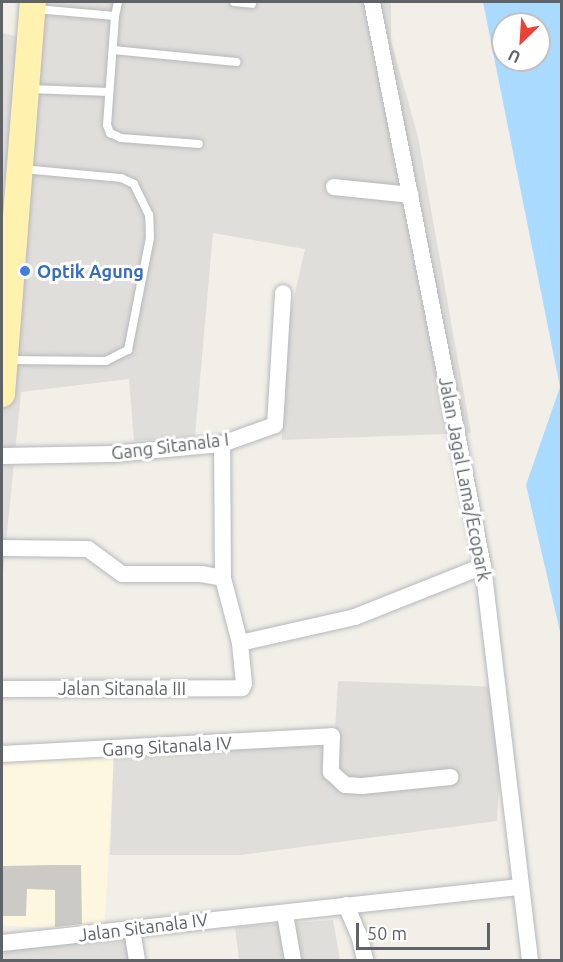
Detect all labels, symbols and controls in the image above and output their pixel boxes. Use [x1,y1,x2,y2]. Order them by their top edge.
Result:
north arrow [491,12,551,72]
text: U [505,46,523,67]
place label: Optik Agung [37,260,144,282]
marker: Optik Agung [18,264,32,278]
street label: Jalan Jagal Lama/Ecopark [435,375,495,583]
street label: Gang Sitanala I [110,428,230,464]
street label: Jalan Sitanala III [58,677,186,699]
street label: Gang Sitanala IV [102,732,232,760]
street label: Jalan Sitanala IV [77,908,209,946]
scale bar [359,911,492,949]
text: 50 m [367,923,407,943]

